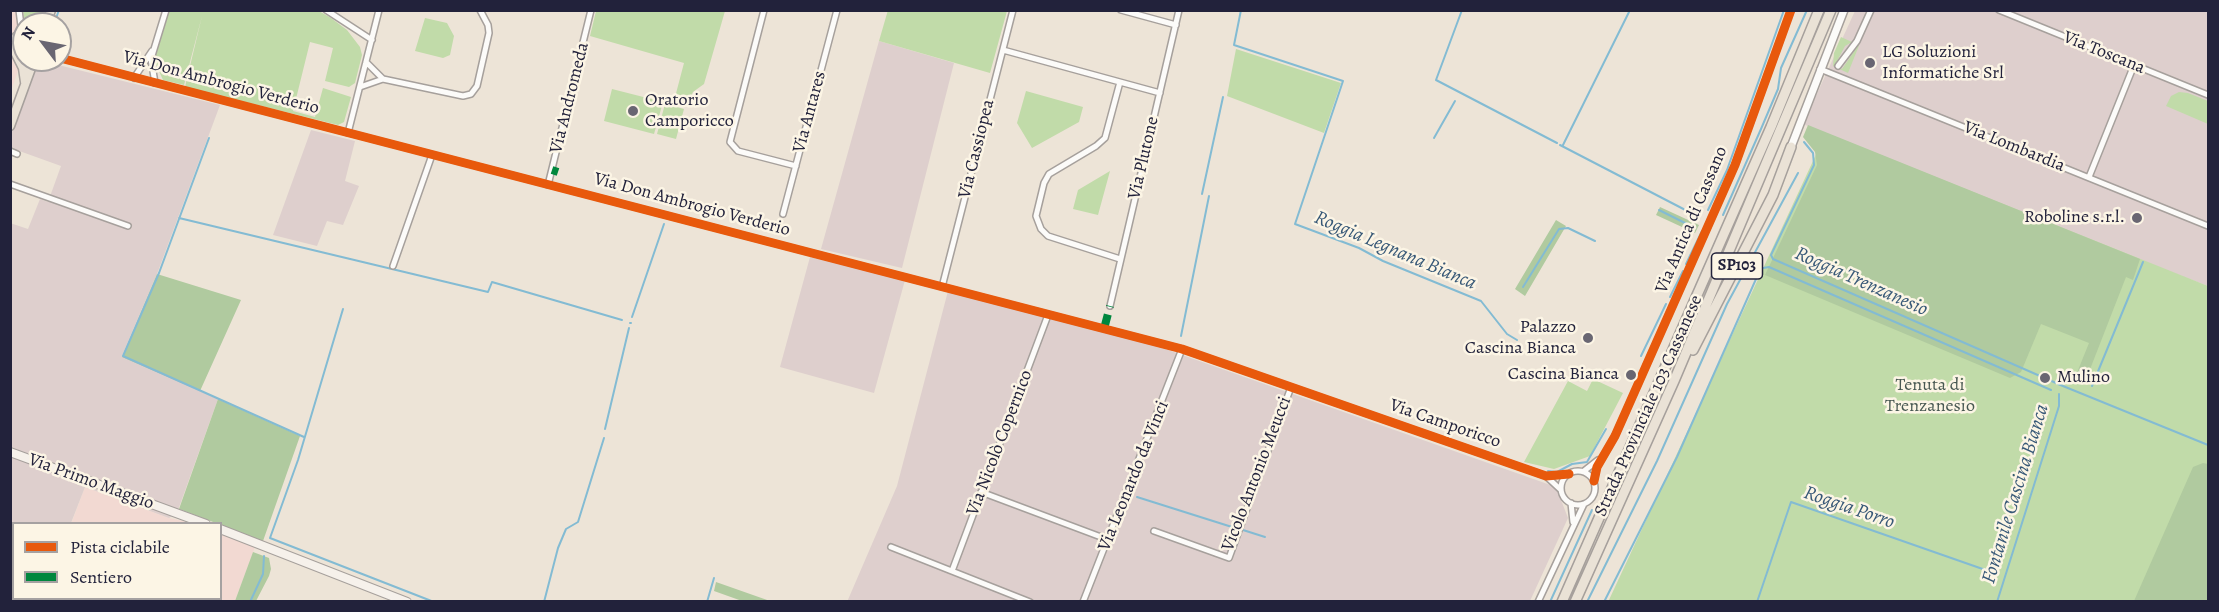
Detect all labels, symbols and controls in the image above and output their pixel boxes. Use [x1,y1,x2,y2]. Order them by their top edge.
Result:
north arrow [12,12,72,72]
text: N [16,23,41,44]
street label: Via Toscana [2060,27,2148,79]
street label: Via Andromeda [546,40,594,156]
place label: LG Soluzioni Informatiche Srl [1882,42,2004,84]
street label: Via Don Ambrogio Verderio [121,46,321,120]
marker: LG Soluzioni Informatiche Srl [1863,56,1877,70]
street label: Via Antares [789,69,831,155]
place label: Oratorio Camporicco [645,90,734,132]
street label: Via Cassiopea [954,97,1000,201]
marker: Oratorio Camporicco [626,104,640,118]
street label: Via Plutone [1124,115,1164,201]
street label: Via Lombardia [1960,117,2068,177]
street label: Via Antica di Cassano [1651,143,1733,297]
street label: Via Don Ambrogio Verderio [592,168,792,242]
water label: Roggia Legnana Bianca [1310,206,1480,296]
place label: Roboline s.r.l. [2024,207,2125,229]
marker: Roboline s.r.l. [2130,211,2144,225]
water label: Roggia Trenzanesio [1791,242,1931,322]
road number: SP103 [1712,253,1762,279]
street label: Strada Provinciale 103 Cassanese [1590,292,1708,520]
place label: Palazzo Cascina Bianca [1465,317,1576,360]
marker: Palazzo Cascina Bianca [1581,331,1595,345]
place label: Cascina Bianca [1508,364,1619,386]
street label: Via Nicolò Copernico [962,367,1038,519]
place label: Mulino [2057,367,2110,389]
marker: Cascina Bianca [1624,368,1638,382]
marker: Mulino [2038,371,2052,385]
park label: Tenuta di Trenzanesio [1885,375,1975,418]
street label: Vicolo Antonio Meucci [1218,394,1296,554]
street label: Via Camporicco [1387,395,1503,453]
street label: Via Leonardo da Vinci [1094,398,1174,554]
water label: Fontanile Cascina Bianca [1977,401,2055,587]
street label: Via Primo Maggio [25,449,157,515]
water label: Roggia Porro [1800,481,1898,535]
legend [12,522,222,600]
text: Pista ciclabile [70,535,170,559]
text: Sentiero [70,565,132,589]

